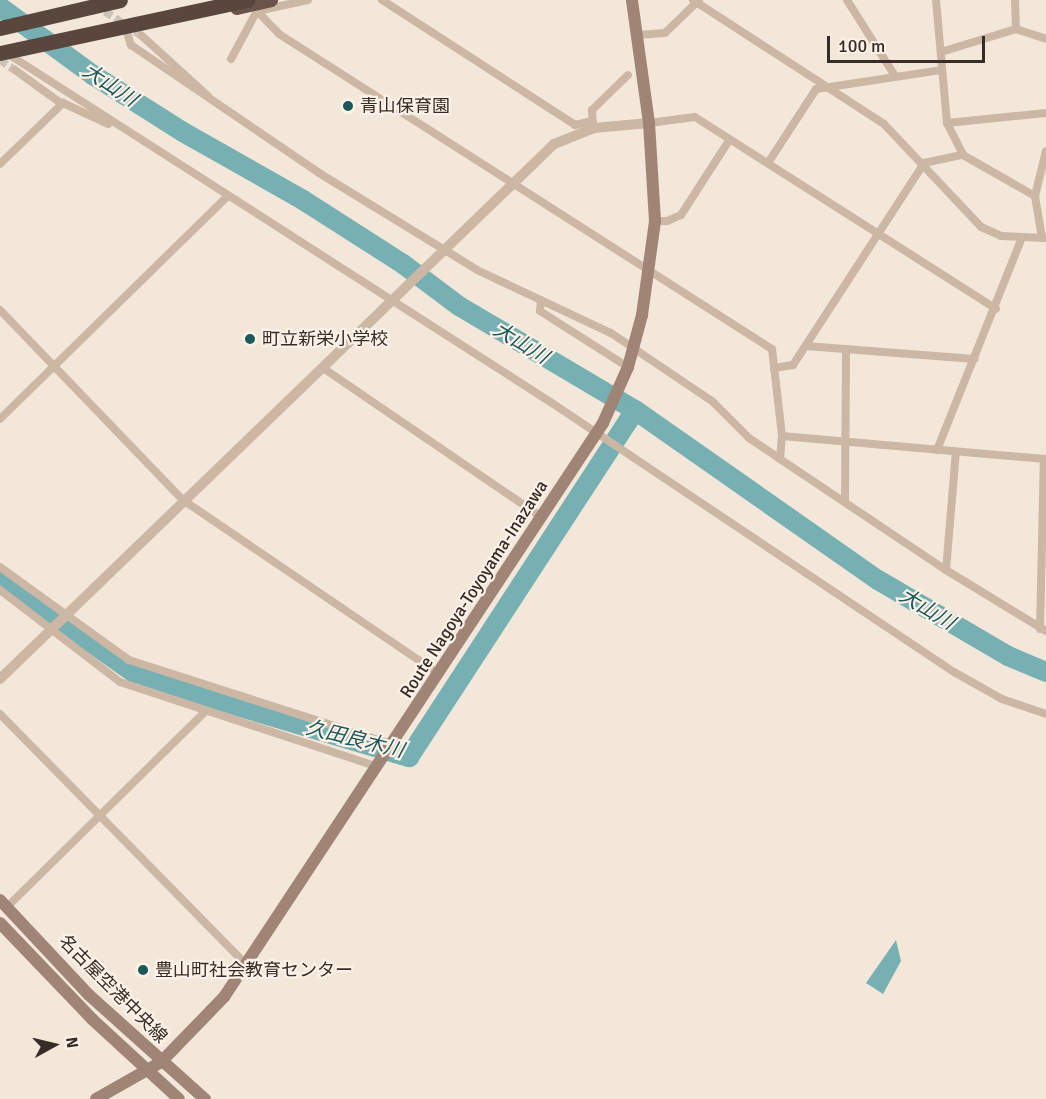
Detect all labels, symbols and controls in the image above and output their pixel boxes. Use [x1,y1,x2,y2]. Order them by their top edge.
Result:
scale bar [830,24,988,62]
text: 100 m [838,35,885,57]
water label: 大山川 [78,59,142,111]
place label: 青山保育園 [360,95,450,117]
marker: 青山保育園 [341,99,355,113]
water label: 大山川 [489,317,553,369]
place label: 町立新栄小学校 [262,328,388,350]
marker: 町立新栄小学校 [243,332,257,346]
street label: Route Nagoya-Toyoyama-Inazawa [395,476,553,702]
water label: 大山川 [895,583,959,635]
water label: 久田良木川 [304,715,406,763]
street label: 名古屋空港中央線 [54,930,172,1048]
place label: 豊山町社会教育センター [155,959,353,981]
marker: 豊山町社会教育センター [136,963,150,977]
north arrow [24,1015,84,1075]
text: N [61,1036,83,1049]

